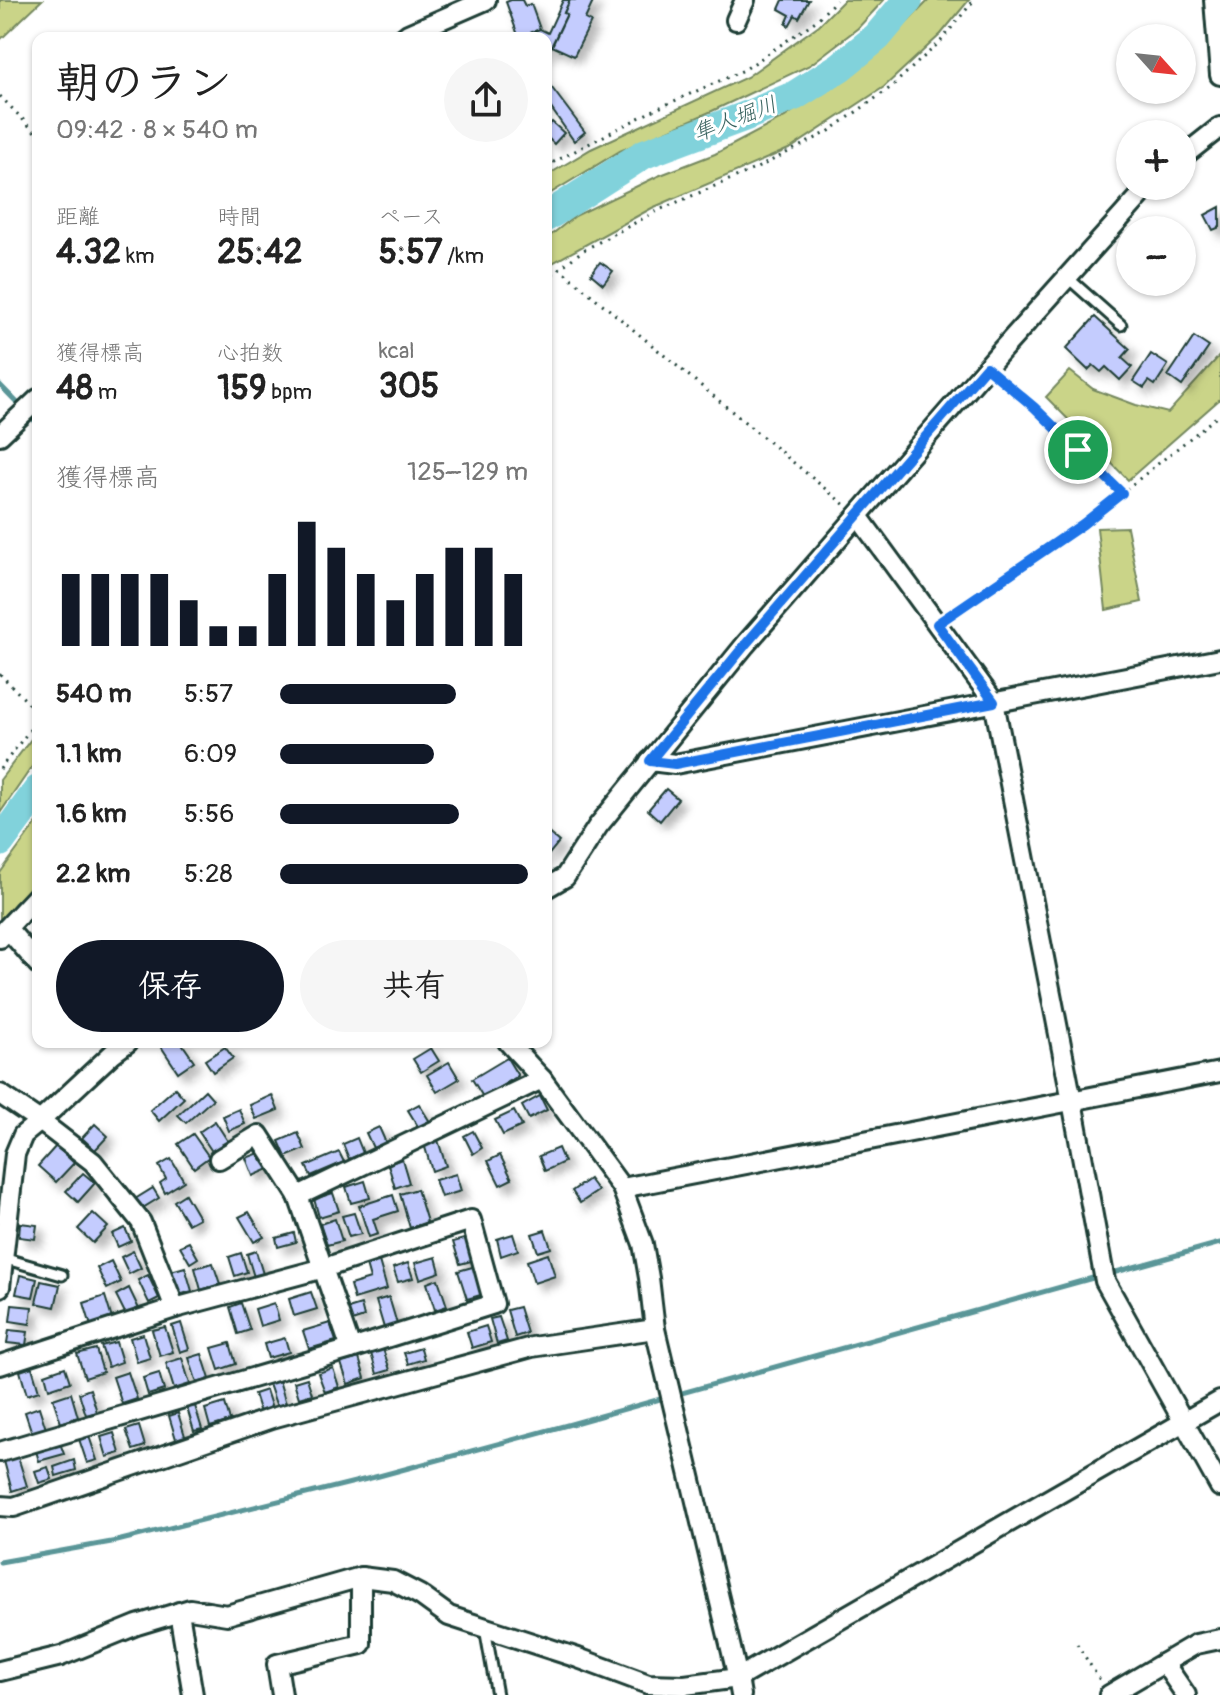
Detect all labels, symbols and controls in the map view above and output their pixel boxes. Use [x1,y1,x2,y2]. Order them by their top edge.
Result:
north arrow [1116,24,1196,104]
map controls [1116,24,1196,296]
text: 朝のラン [56,56,232,111]
button: share [444,58,528,142]
water label: 隼人堀川 [689,90,781,148]
text: 09:42 · 8 × 540 m [56,114,258,146]
button: + [1116,120,1196,200]
text: 距離 [56,203,100,231]
text: 時間 [217,203,261,231]
text: ペース [379,203,443,231]
button: − [1116,216,1196,296]
text: 4.32 [56,231,121,274]
text: 25:42 [217,231,303,274]
text: 5:57 [379,231,443,274]
text: km [121,242,155,270]
text: /km [443,242,484,270]
text: kcal [379,337,414,365]
text: 獲得標高 [56,339,144,367]
text: 心拍数 [217,339,283,367]
text: 305 [379,365,439,408]
text: 48 [56,367,93,410]
text: 159 [217,367,267,410]
text: m [93,378,117,406]
text: bpm [267,378,312,406]
pin [1044,416,1112,484]
icon: arrive [1056,428,1100,472]
text: 125–129 m [407,456,528,488]
text: 獲得標高 [56,462,160,494]
text: 540 m [56,678,132,710]
text: 5:57 [184,678,233,710]
text: 1.1 km [56,738,122,770]
text: 6:09 [184,738,237,770]
text: 1.6 km [56,798,127,830]
text: 5:56 [184,798,234,830]
text: 2.2 km [56,858,130,890]
text: 5:28 [184,858,233,890]
button: 保存 [56,940,284,1032]
button: 共有 [300,940,528,1032]

